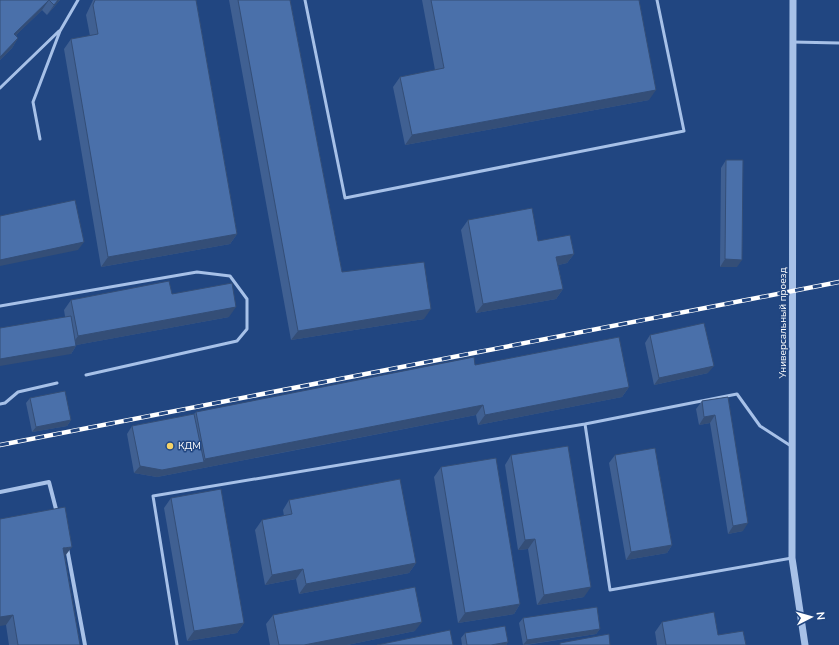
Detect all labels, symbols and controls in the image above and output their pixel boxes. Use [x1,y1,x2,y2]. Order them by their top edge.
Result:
street label: Универсальный проезд [776,267,790,380]
place label: КДМ [178,439,201,453]
marker: КДМ [165,441,175,451]
north arrow [791,597,831,637]
text: N [813,611,828,621]

